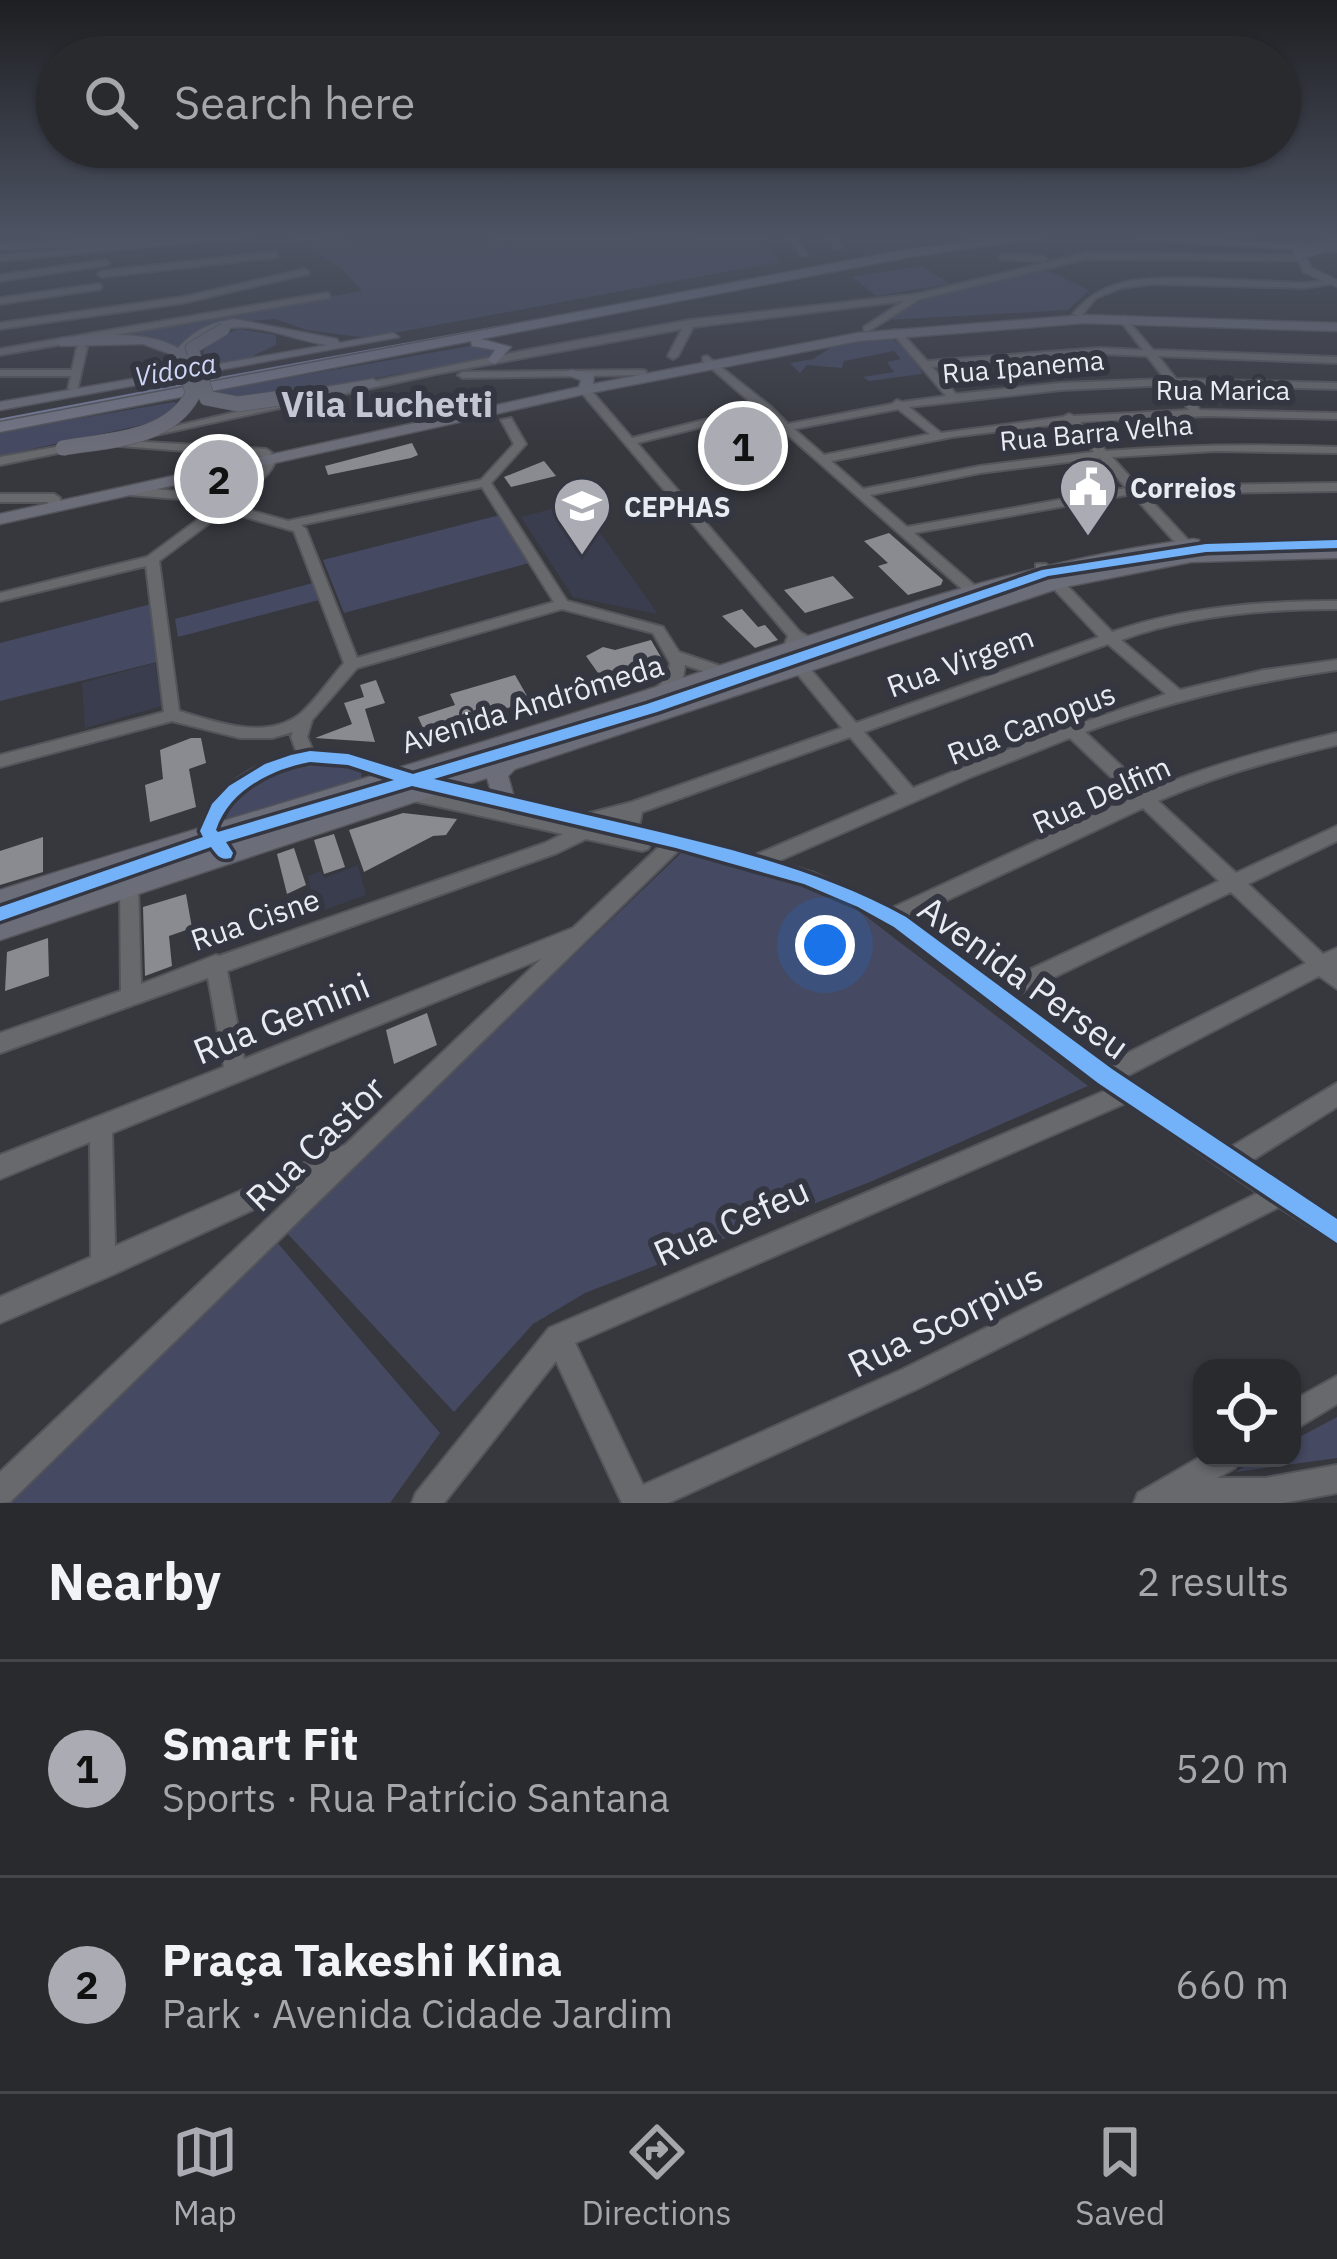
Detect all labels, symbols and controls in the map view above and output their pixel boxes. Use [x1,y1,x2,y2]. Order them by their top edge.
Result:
search box [36,36,1301,168]
icon: search [78,69,144,135]
text: Search here [174,73,415,131]
street label: Rua Ipanema [941,341,1105,391]
water label: Vidoca [131,345,219,393]
street label: Rua Marica [1156,372,1290,407]
district label: Vila Luchetti [281,380,493,427]
pin: 1 [704,401,782,491]
street label: Rua Barra Velha [998,406,1194,458]
pin: 2 [180,434,258,524]
public building icon: Correios [1057,456,1119,538]
place label: Correios [1130,470,1236,505]
school or university icon: CEPHAS [551,475,613,557]
place label: CEPHAS [624,489,731,524]
street label: Rua Virgem [881,616,1039,706]
street label: Avenida Andrômeda [396,645,668,761]
street label: Rua Canopus [941,673,1121,773]
street label: Rua Delfim [1026,746,1176,842]
street label: Rua Cisne [185,879,325,959]
street label: Avenida Perseu [909,885,1139,1069]
your location [795,915,855,975]
street label: Rua Gemini [186,961,376,1075]
street label: Rua Castor [235,1065,395,1221]
street label: Rua Cefeu [646,1166,816,1276]
street label: Rua Scorpius [840,1253,1050,1387]
map controls [1193,1359,1301,1467]
button: locate [1193,1359,1301,1467]
text: Nearby [48,1548,221,1614]
text: 2 results [1137,1556,1289,1607]
text: Smart Fit [162,1714,359,1772]
text: 1 [75,1743,99,1794]
text: 520 m [1176,1743,1289,1794]
text: Sports · Rua Patrício Santana [162,1772,670,1823]
text: Praça Takeshi Kina [162,1930,562,1988]
text: 2 [75,1959,99,2010]
text: 660 m [1176,1959,1289,2010]
text: Park · Avenida Cidade Jardim [162,1988,673,2039]
tab: Map [172,2119,238,2234]
tab: Directions [582,2119,732,2234]
tab: Saved [1075,2119,1165,2234]

